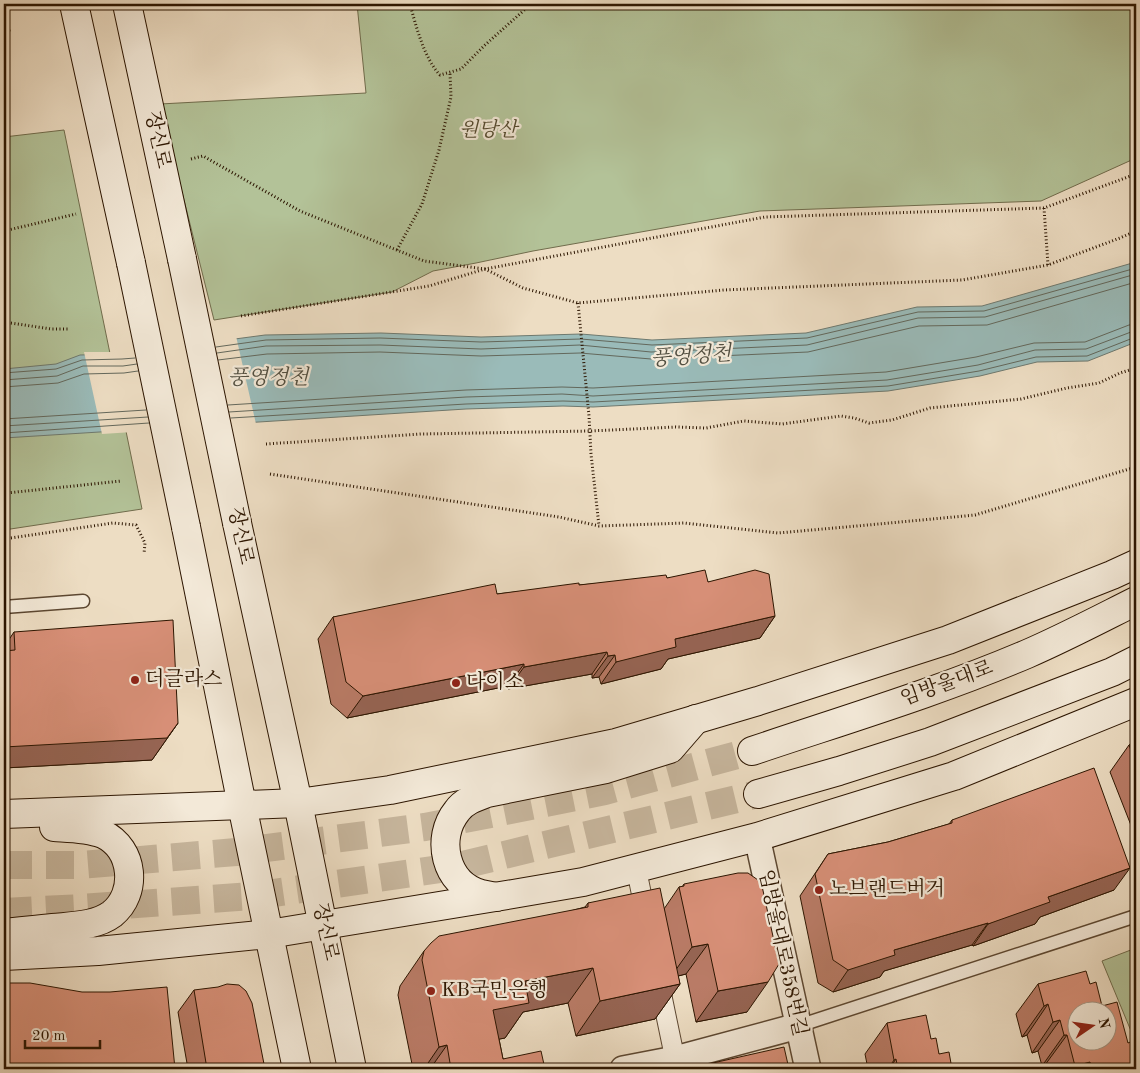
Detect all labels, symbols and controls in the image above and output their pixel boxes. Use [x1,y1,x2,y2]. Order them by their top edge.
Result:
street label: 장신로 [141,109,175,170]
park label: 원당산 [459,118,520,141]
water label: 풍영정천 [650,342,734,370]
water label: 풍영정천 [227,366,310,389]
street label: 장신로 [224,505,258,566]
street label: 임방울대로 [898,656,996,710]
place label: 더글라스 [145,668,222,690]
place label: 다이소 [466,671,524,693]
marker: 더글라스 [129,674,141,686]
marker: 다이소 [450,677,462,689]
street label: 임방울대로358번길 [755,867,811,1038]
place label: 노브랜드버거 [829,878,945,900]
marker: 노브랜드버거 [813,884,825,896]
street label: 장신로 [309,901,343,962]
place label: KB국민은행 [441,979,547,1001]
marker: KB국민은행 [425,985,437,997]
north arrow [1068,1000,1118,1050]
text: N [1096,1017,1112,1030]
scale bar [25,1018,100,1050]
text: 20 m [32,1029,66,1044]

